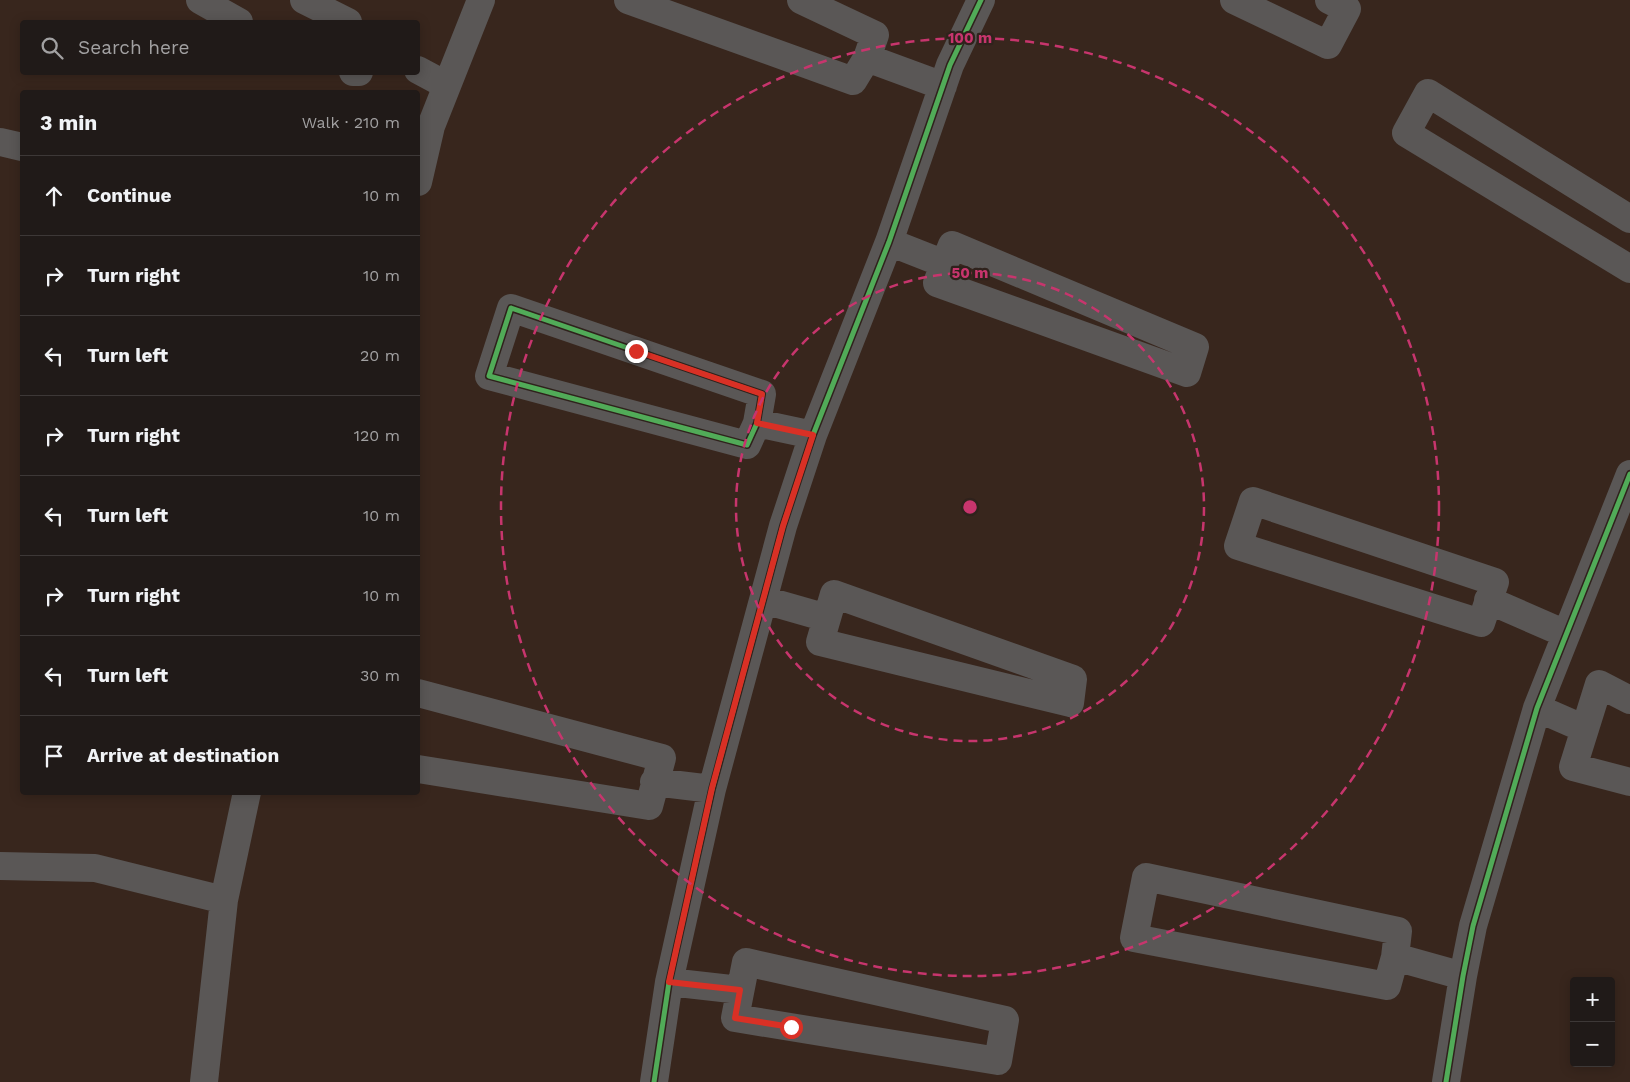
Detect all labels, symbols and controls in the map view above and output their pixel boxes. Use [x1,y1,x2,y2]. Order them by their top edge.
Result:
search box [20,20,420,75]
text: 100 m [948,29,992,47]
icon: search [38,34,66,62]
text: Search here [78,36,189,59]
text: 3 min [40,110,97,135]
text: Walk · 210 m [302,113,400,132]
icon: ahead [40,182,68,210]
text: Continue [87,184,171,207]
text: 10 m [363,186,400,205]
icon: right [40,262,68,290]
text: Turn right [87,264,180,287]
text: 50 m [952,264,988,282]
text: 10 m [363,266,400,285]
route end [625,340,648,363]
icon: left [40,342,68,370]
text: Turn left [87,344,168,367]
text: 20 m [360,346,400,365]
icon: right [40,422,68,450]
text: Turn right [87,424,180,447]
text: 120 m [354,426,400,445]
centre of rings [961,498,979,516]
icon: left [40,502,68,530]
text: Turn left [87,504,168,527]
text: 10 m [363,506,400,525]
icon: right [40,582,68,610]
text: Turn right [87,584,180,607]
text: 10 m [363,586,400,605]
icon: left [40,662,68,690]
text: Turn left [87,664,168,687]
text: 30 m [360,666,400,685]
icon: arrive [40,742,68,770]
text: Arrive at destination [87,744,279,767]
map controls [1570,977,1615,1067]
button: + [1570,977,1615,1022]
route start [780,1016,803,1039]
button: − [1570,1022,1615,1067]

